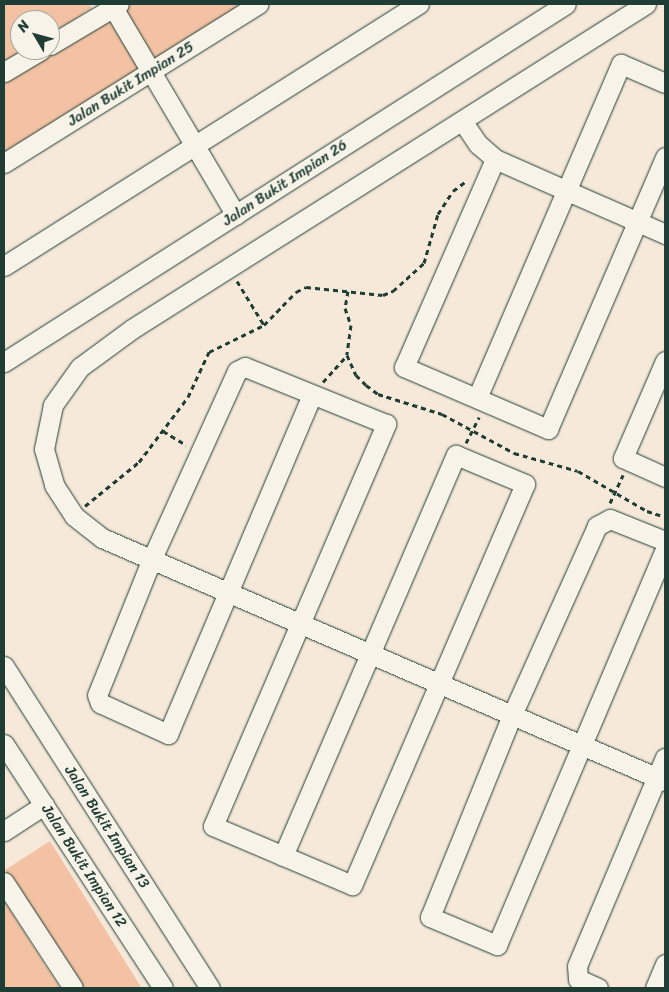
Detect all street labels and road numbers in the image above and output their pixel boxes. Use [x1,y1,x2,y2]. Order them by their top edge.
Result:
street label: Jalan Bukit Impian 25 [65,38,197,130]
street label: Jalan Bukit Impian 26 [219,136,351,230]
street label: Jalan Bukit Impian 13 [61,762,153,892]
street label: Jalan Bukit Impian 12 [38,801,130,931]

